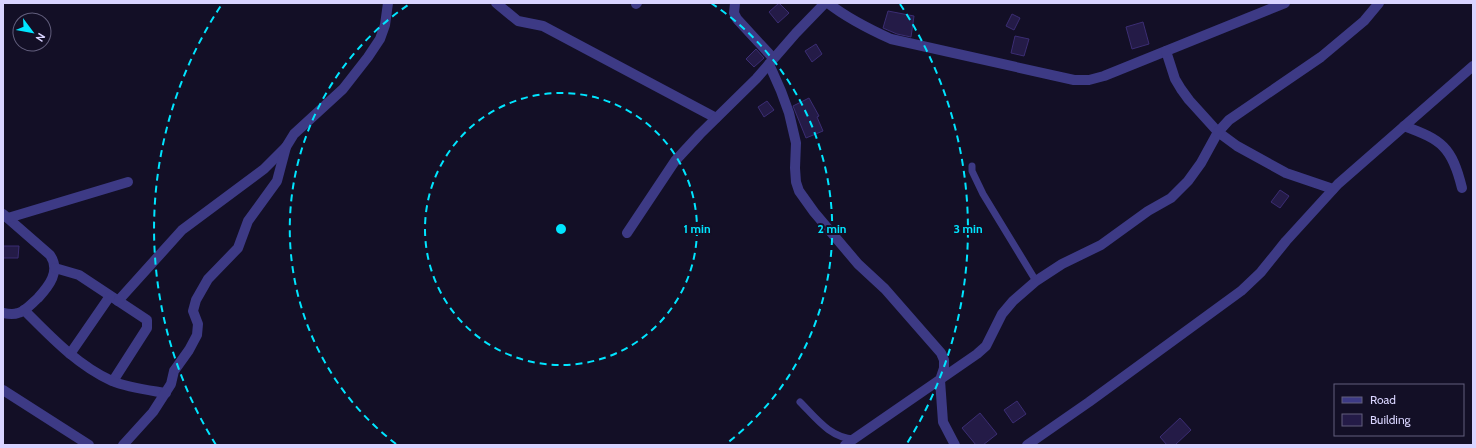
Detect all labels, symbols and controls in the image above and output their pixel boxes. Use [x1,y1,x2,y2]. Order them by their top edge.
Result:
north arrow [12,12,52,52]
text: N [32,30,48,44]
text: 1 min [683,221,711,236]
text: 2 min [818,221,846,236]
text: 3 min [953,221,983,236]
centre of rings [554,222,568,236]
legend [1334,384,1464,436]
text: Road [1370,392,1396,407]
text: Building [1370,412,1412,427]

